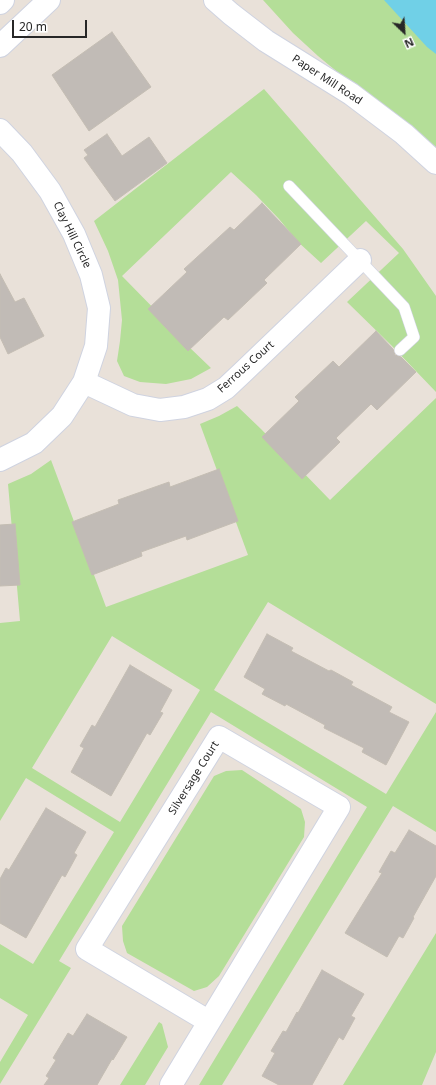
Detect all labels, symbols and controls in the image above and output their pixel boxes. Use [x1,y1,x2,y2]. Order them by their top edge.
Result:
scale bar [14,12,89,38]
north arrow [384,12,424,52]
text: 20 m [19,18,47,35]
text: N [402,35,417,52]
street label: Paper Mill Road [289,52,365,108]
street label: Clay Hill Circle [50,200,94,270]
street label: Ferrous Court [215,338,277,396]
street label: Silversage Court [166,739,222,817]

